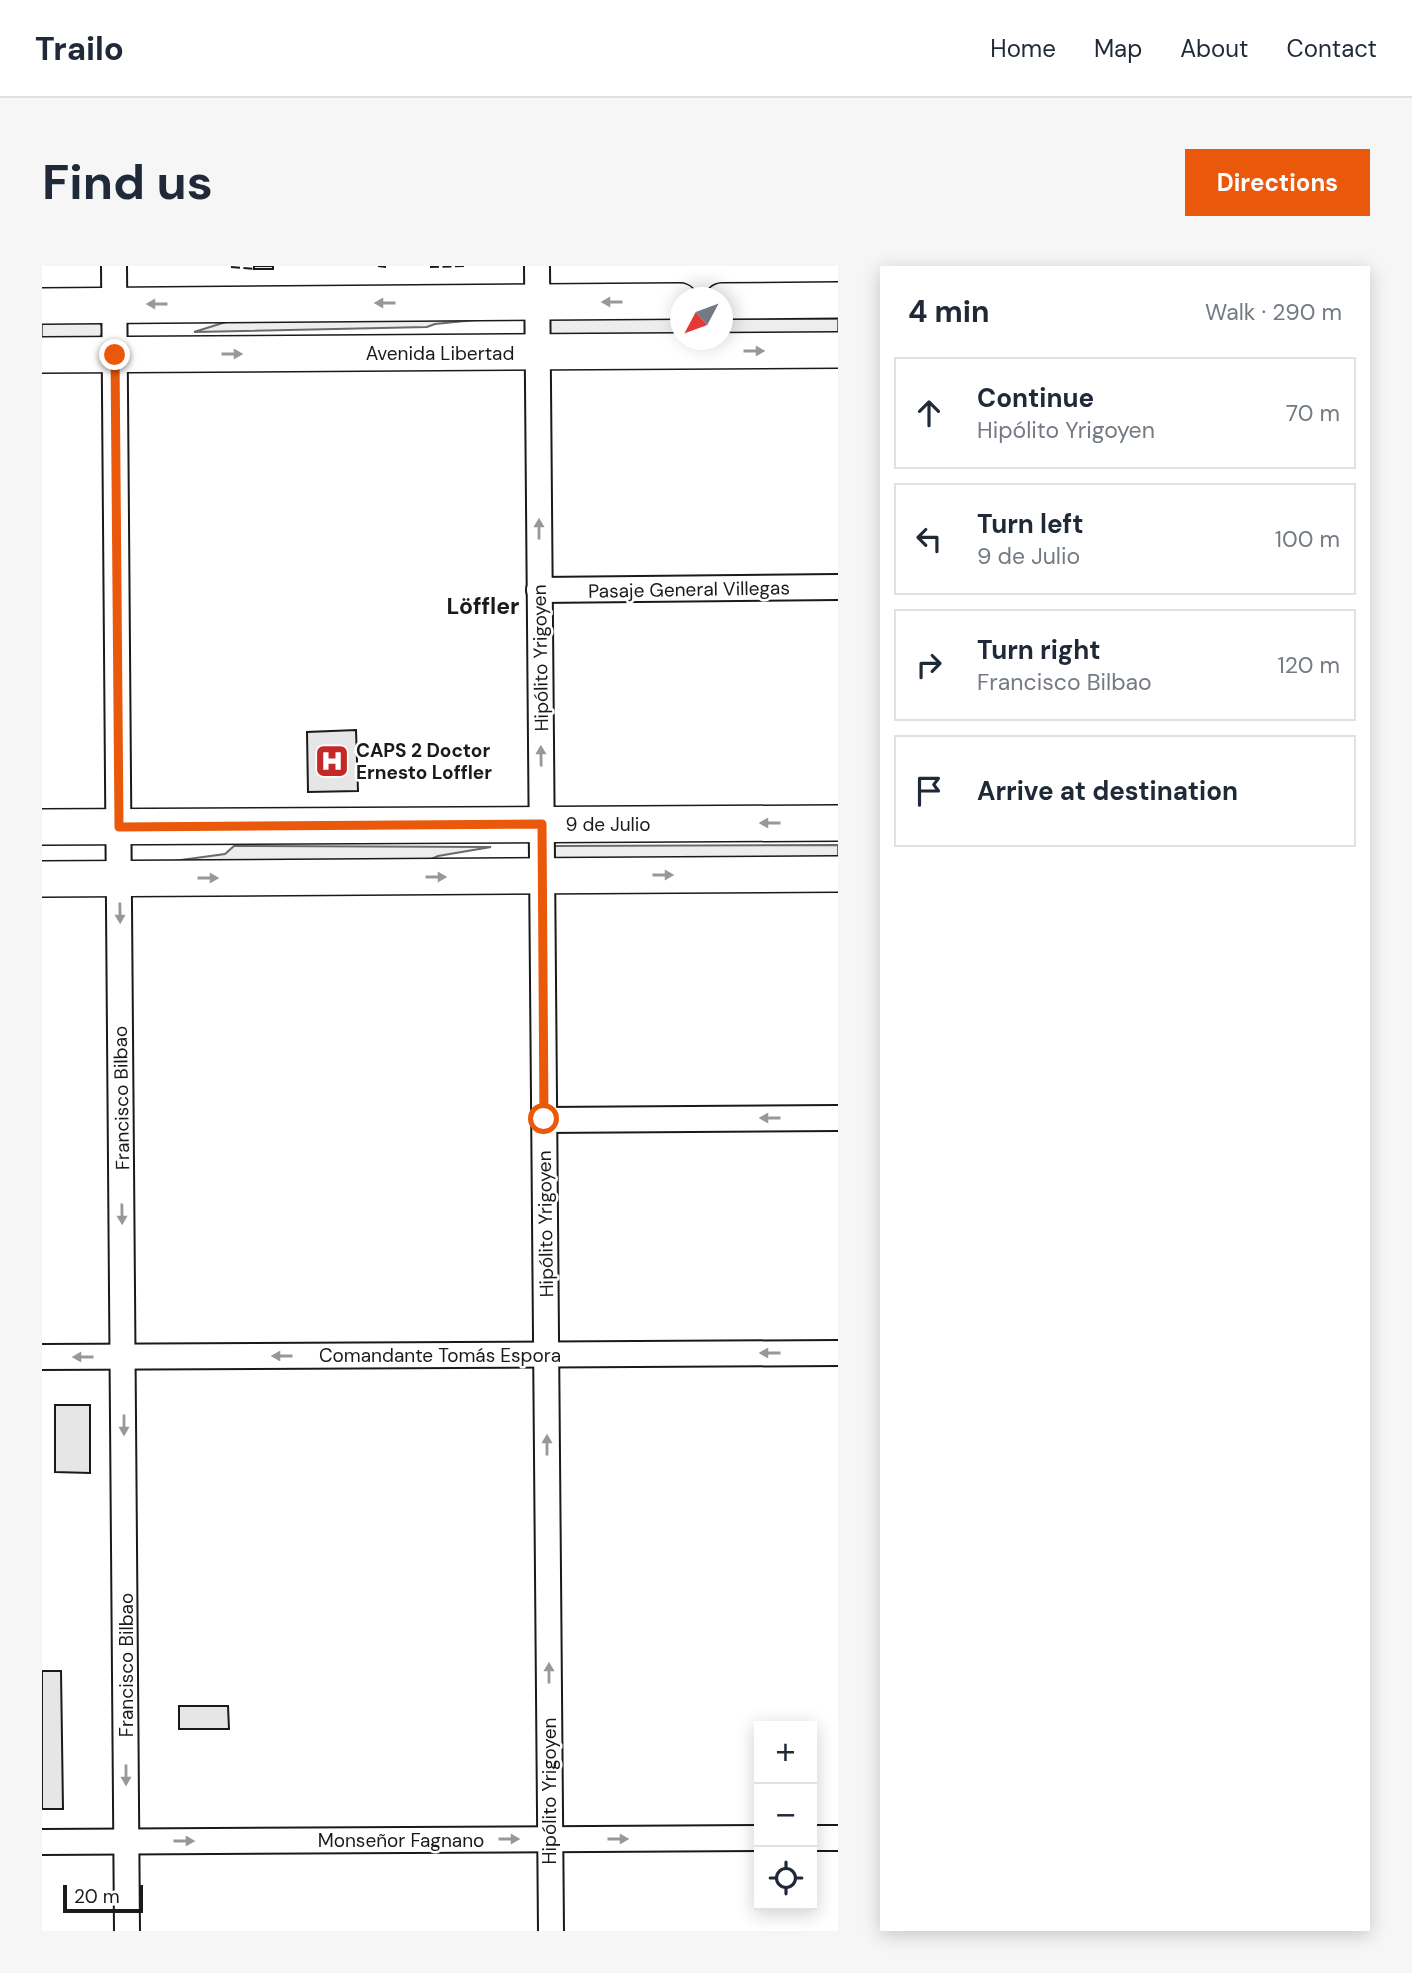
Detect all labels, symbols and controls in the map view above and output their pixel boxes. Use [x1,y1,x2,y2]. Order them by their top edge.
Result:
text: Trailo [35,27,124,70]
text: Home [990,33,1056,64]
text: Map [1094,33,1142,64]
text: About [1180,33,1249,64]
text: Contact [1287,33,1377,64]
button: Directions [1185,149,1370,216]
text: Find us [42,150,213,214]
north arrow [670,287,733,350]
text: 4 min [908,292,990,331]
one-way arrow [601,296,623,308]
one-way arrow [374,297,396,309]
text: Walk · 290 m [1205,297,1342,327]
one-way arrow [146,298,168,310]
route end [99,339,130,370]
street label: Avenida Libertad [366,341,514,366]
one-way arrow [743,345,765,357]
one-way arrow [222,348,244,360]
text: Continue [977,381,1094,415]
icon: ahead [910,394,948,432]
text: 70 m [1286,398,1340,428]
text: Hipólito Yrigoyen [977,415,1155,445]
text: Turn left [977,507,1084,541]
one-way arrow [533,517,545,539]
icon: left [910,520,948,558]
text: 100 m [1275,524,1340,554]
text: 9 de Julio [977,541,1080,571]
street label: Pasaje General Villegas [588,575,790,604]
street label: Hipólito Yrigoyen [527,584,554,732]
district label: Löffler [447,591,519,621]
text: Turn right [977,633,1101,667]
icon: right [910,646,948,684]
text: 120 m [1277,650,1340,680]
text: Francisco Bilbao [977,667,1152,697]
place label: CAPS 2 Doctor Ernesto Loffler [356,738,492,785]
hospital icon: CAPS 2 Doctor Ernesto Loffler [313,742,351,780]
one-way arrow [535,745,547,767]
icon: arrive [910,772,948,810]
text: Arrive at destination [977,774,1238,808]
street label: 9 de Julio [565,812,651,837]
one-way arrow [759,817,781,829]
one-way arrow [652,870,674,881]
one-way arrow [425,871,447,883]
one-way arrow [197,872,219,884]
one-way arrow [114,902,125,924]
street label: Francisco Bilbao [108,1026,135,1170]
route start [528,1103,559,1134]
one-way arrow [759,1112,781,1124]
street label: Hipólito Yrigoyen [532,1150,559,1298]
one-way arrow [117,1203,128,1225]
street label: Comandante Tomás Espora [319,1343,561,1368]
one-way arrow [759,1347,781,1359]
one-way arrow [271,1350,293,1362]
one-way arrow [72,1351,94,1363]
one-way arrow [118,1414,130,1436]
one-way arrow [541,1434,553,1456]
street label: Francisco Bilbao [114,1593,139,1737]
one-way arrow [543,1662,555,1684]
street label: Hipólito Yrigoyen [537,1718,562,1864]
map controls [754,1721,817,1910]
button: + [754,1721,817,1784]
one-way arrow [120,1764,132,1786]
button: − [754,1784,817,1847]
street label: Monseñor Fagnano [318,1828,484,1853]
one-way arrow [498,1833,520,1845]
one-way arrow [607,1833,629,1845]
one-way arrow [173,1835,195,1847]
button: locate [754,1847,817,1910]
scale bar [63,1882,144,1914]
text: 20 m [74,1884,120,1909]

